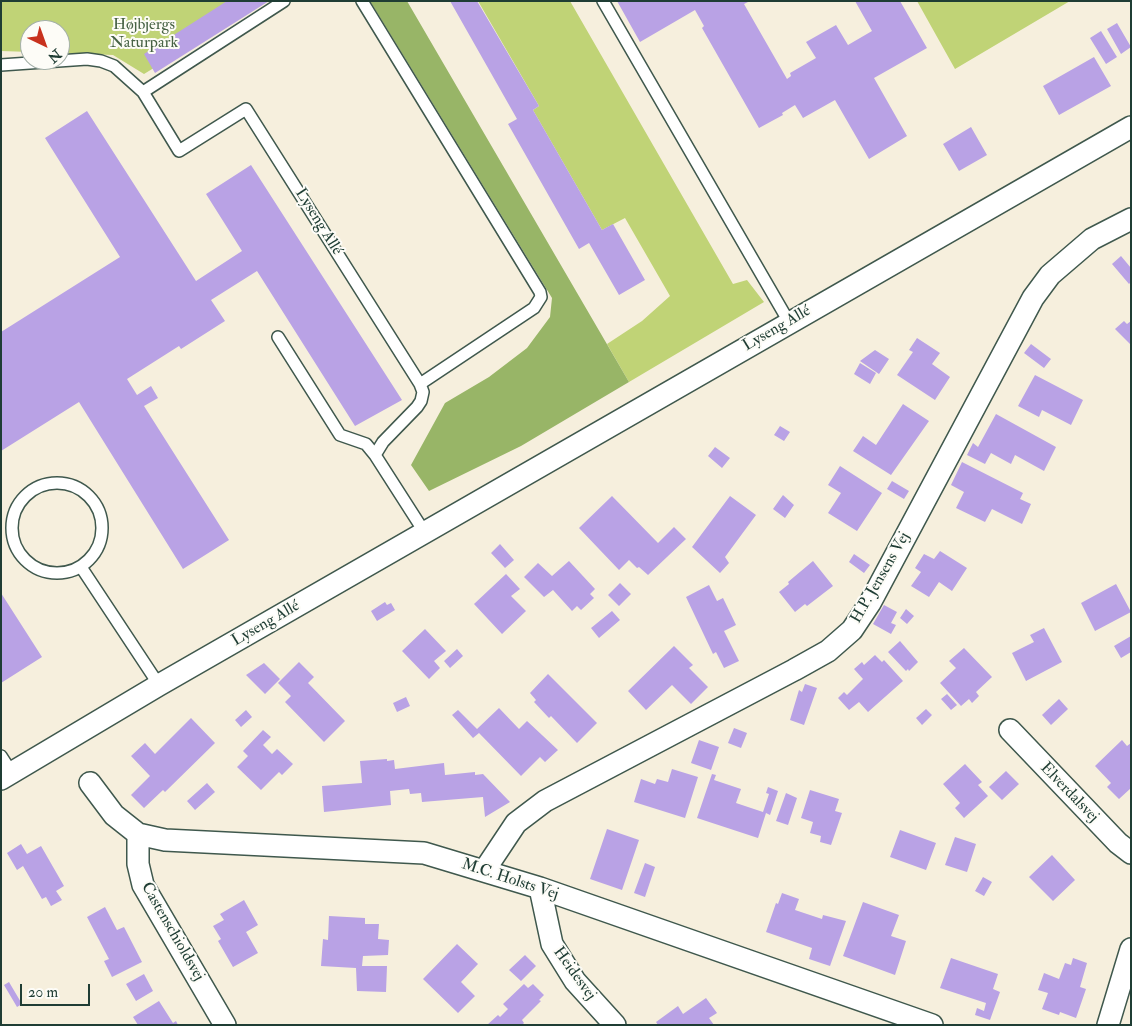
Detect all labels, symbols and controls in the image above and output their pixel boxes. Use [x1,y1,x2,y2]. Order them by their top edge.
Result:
park label: Højbjergs Naturpark [110,16,178,54]
north arrow [20,20,70,70]
text: N [44,45,65,66]
street label: Lyseng Allé [290,185,346,259]
street label: Lyseng Allé [740,302,814,356]
street label: H.P. Jensens Vej [847,529,915,627]
street label: Lyseng Allé [229,597,303,651]
street label: Elverdalsvej [1036,759,1102,827]
street label: M.C. Holsts Vej [459,855,561,905]
street label: Castenschioldsvej [136,879,208,985]
street label: Heidesvej [548,944,600,1004]
scale bar [22,974,92,1006]
text: 20 m [28,983,58,1002]

